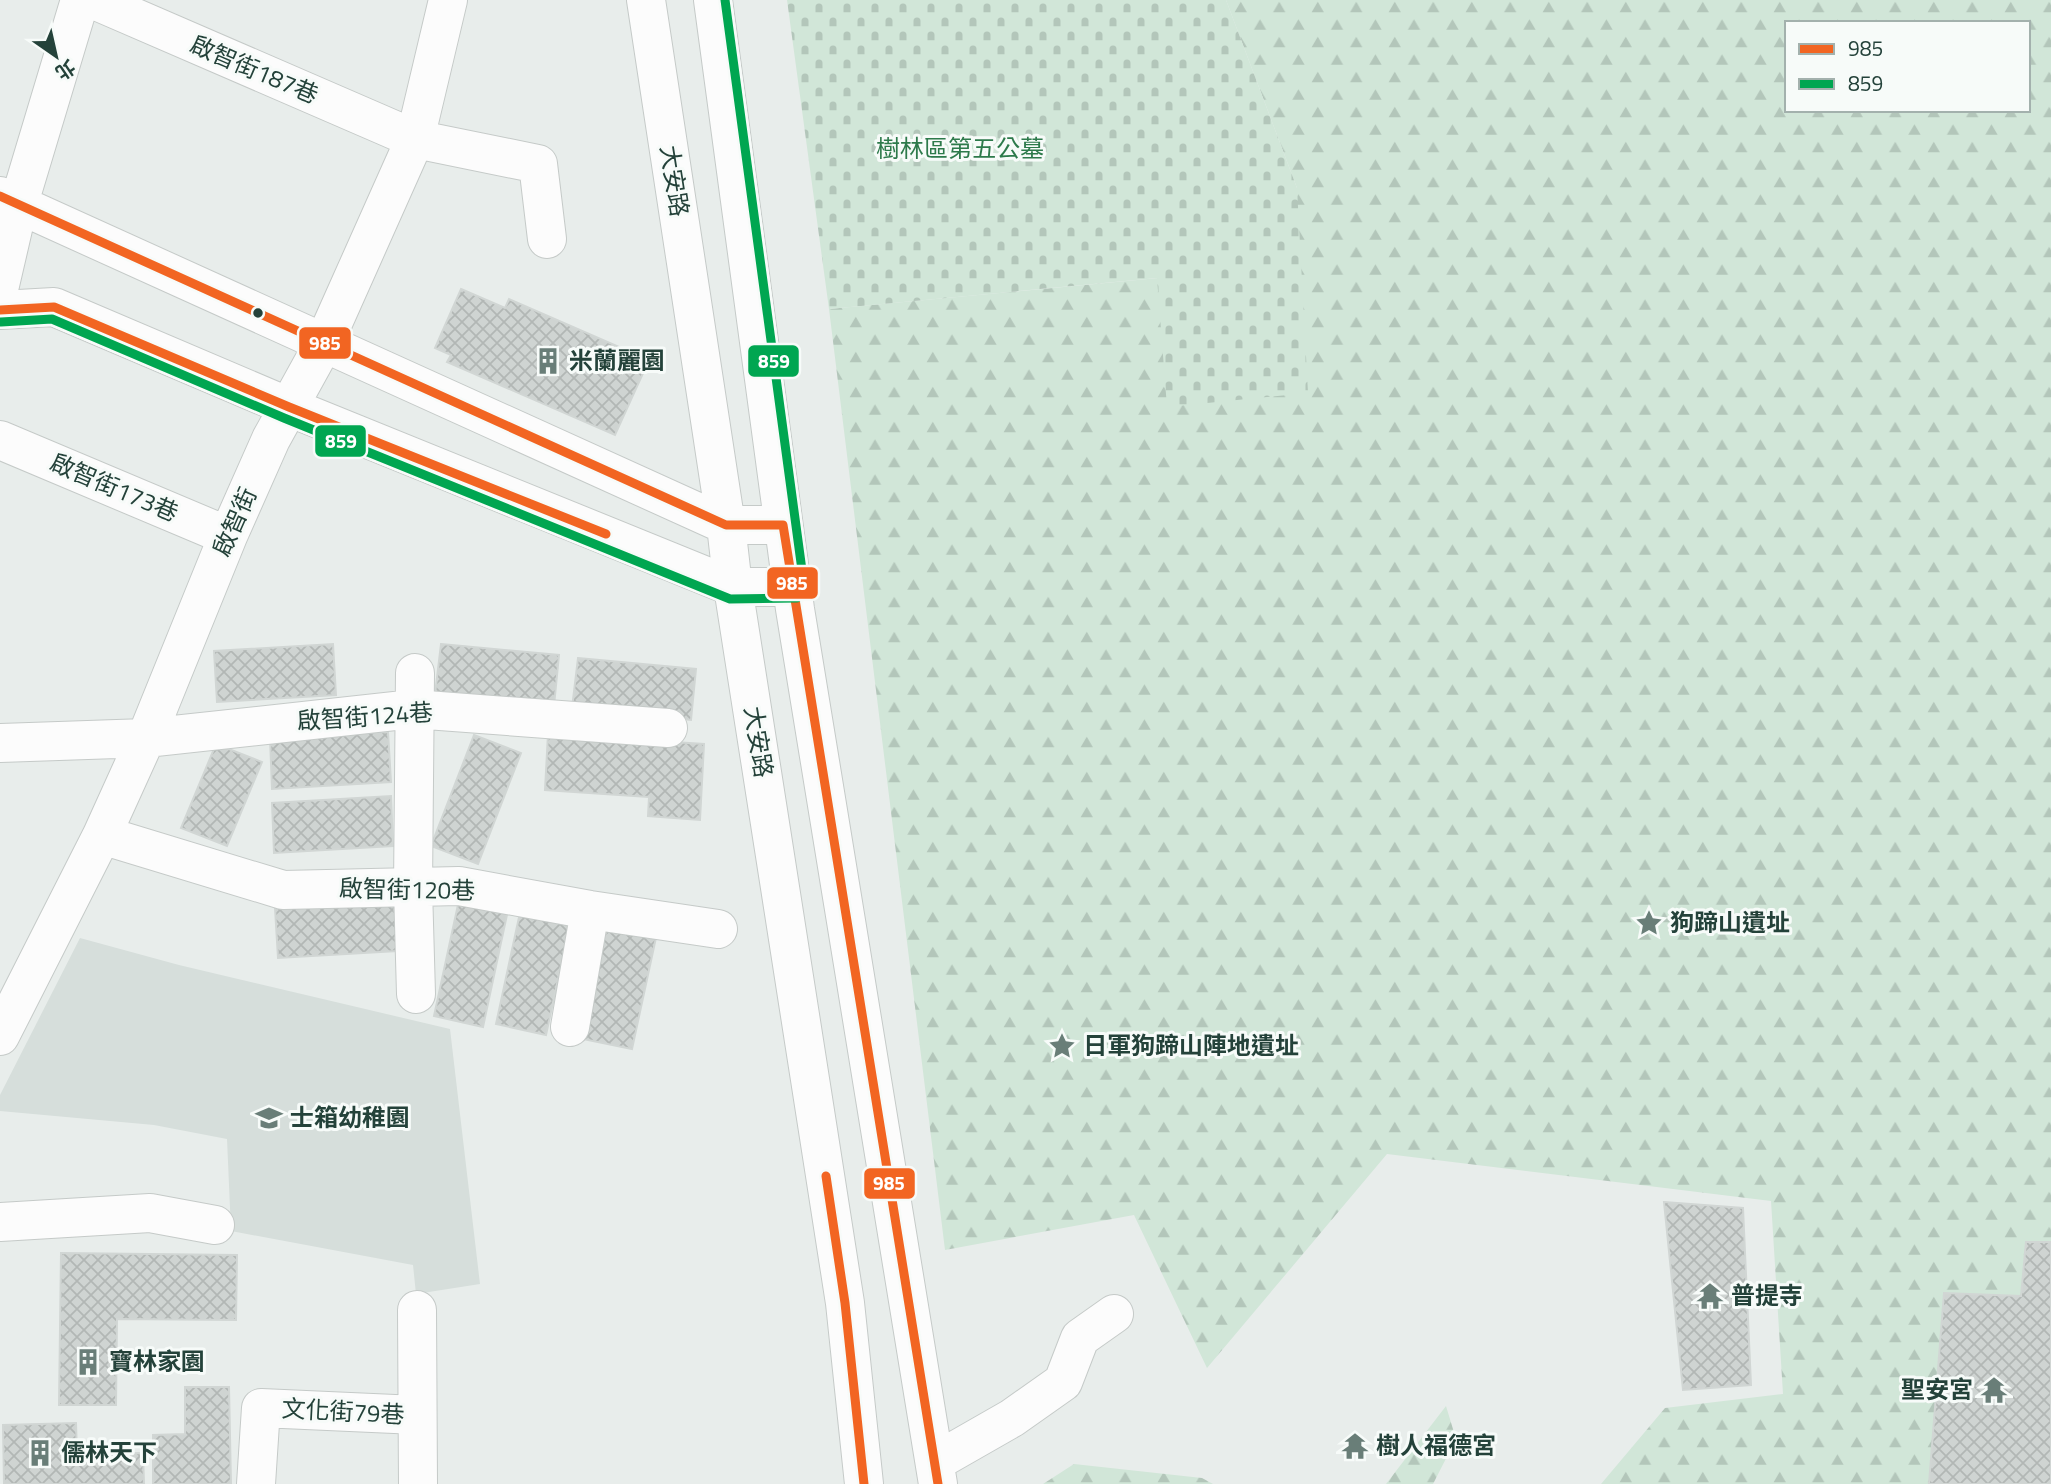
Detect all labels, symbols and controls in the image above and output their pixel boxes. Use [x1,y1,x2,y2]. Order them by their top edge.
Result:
north arrow [21,21,91,91]
legend [1785,21,2030,112]
street label: 啟智街187巷 [185,26,324,112]
text: 985 [1848,32,1883,64]
text: 北 [50,53,82,88]
text: 859 [1848,67,1883,99]
park label: 樹林區第五公墓 [876,130,1044,166]
street label: 大安路 [652,142,698,219]
unlabelled marker [251,306,265,320]
line badge: 985 [298,326,352,360]
text: 985 [309,328,341,357]
place label: 米蘭麗園 [569,342,665,378]
line badge: 859 [747,344,800,378]
building icon: 米蘭麗園 [533,346,563,376]
text: 859 [758,346,790,375]
line badge: 859 [314,424,367,458]
text: 859 [325,426,357,455]
street label: 啟智街173巷 [45,444,184,530]
street label: 啟智街 [203,481,265,562]
line badge: 985 [766,566,819,600]
text: 985 [776,568,808,597]
street label: 啟智街124巷 [296,693,434,739]
street label: 大安路 [736,703,782,780]
street label: 啟智街120巷 [339,870,475,908]
place label: 狗蹄山遺址 [1670,904,1790,940]
place icon: 狗蹄山遺址 [1634,908,1664,938]
place label: 日軍狗蹄山陣地遺址 [1083,1027,1299,1063]
place icon: 日軍狗蹄山陣地遺址 [1047,1031,1077,1061]
place label: 士箱幼稚園 [290,1099,410,1135]
school or university icon: 士箱幼稚園 [254,1103,284,1133]
line badge: 985 [863,1167,916,1200]
text: 985 [873,1168,905,1197]
place label: 普提寺 [1731,1277,1803,1313]
temple icon: 普提寺 [1695,1281,1725,1311]
place label: 寶林家園 [109,1343,205,1379]
building icon: 寶林家園 [73,1347,103,1377]
place label: 聖安宮 [1901,1371,1973,1407]
temple icon: 聖安宮 [1979,1375,2009,1405]
street label: 文化街79巷 [281,1390,405,1432]
place label: 樹人福德宮 [1376,1427,1496,1463]
temple icon: 樹人福德宮 [1340,1431,1370,1461]
place label: 儒林天下 [61,1434,157,1470]
building icon: 儒林天下 [25,1438,55,1468]

